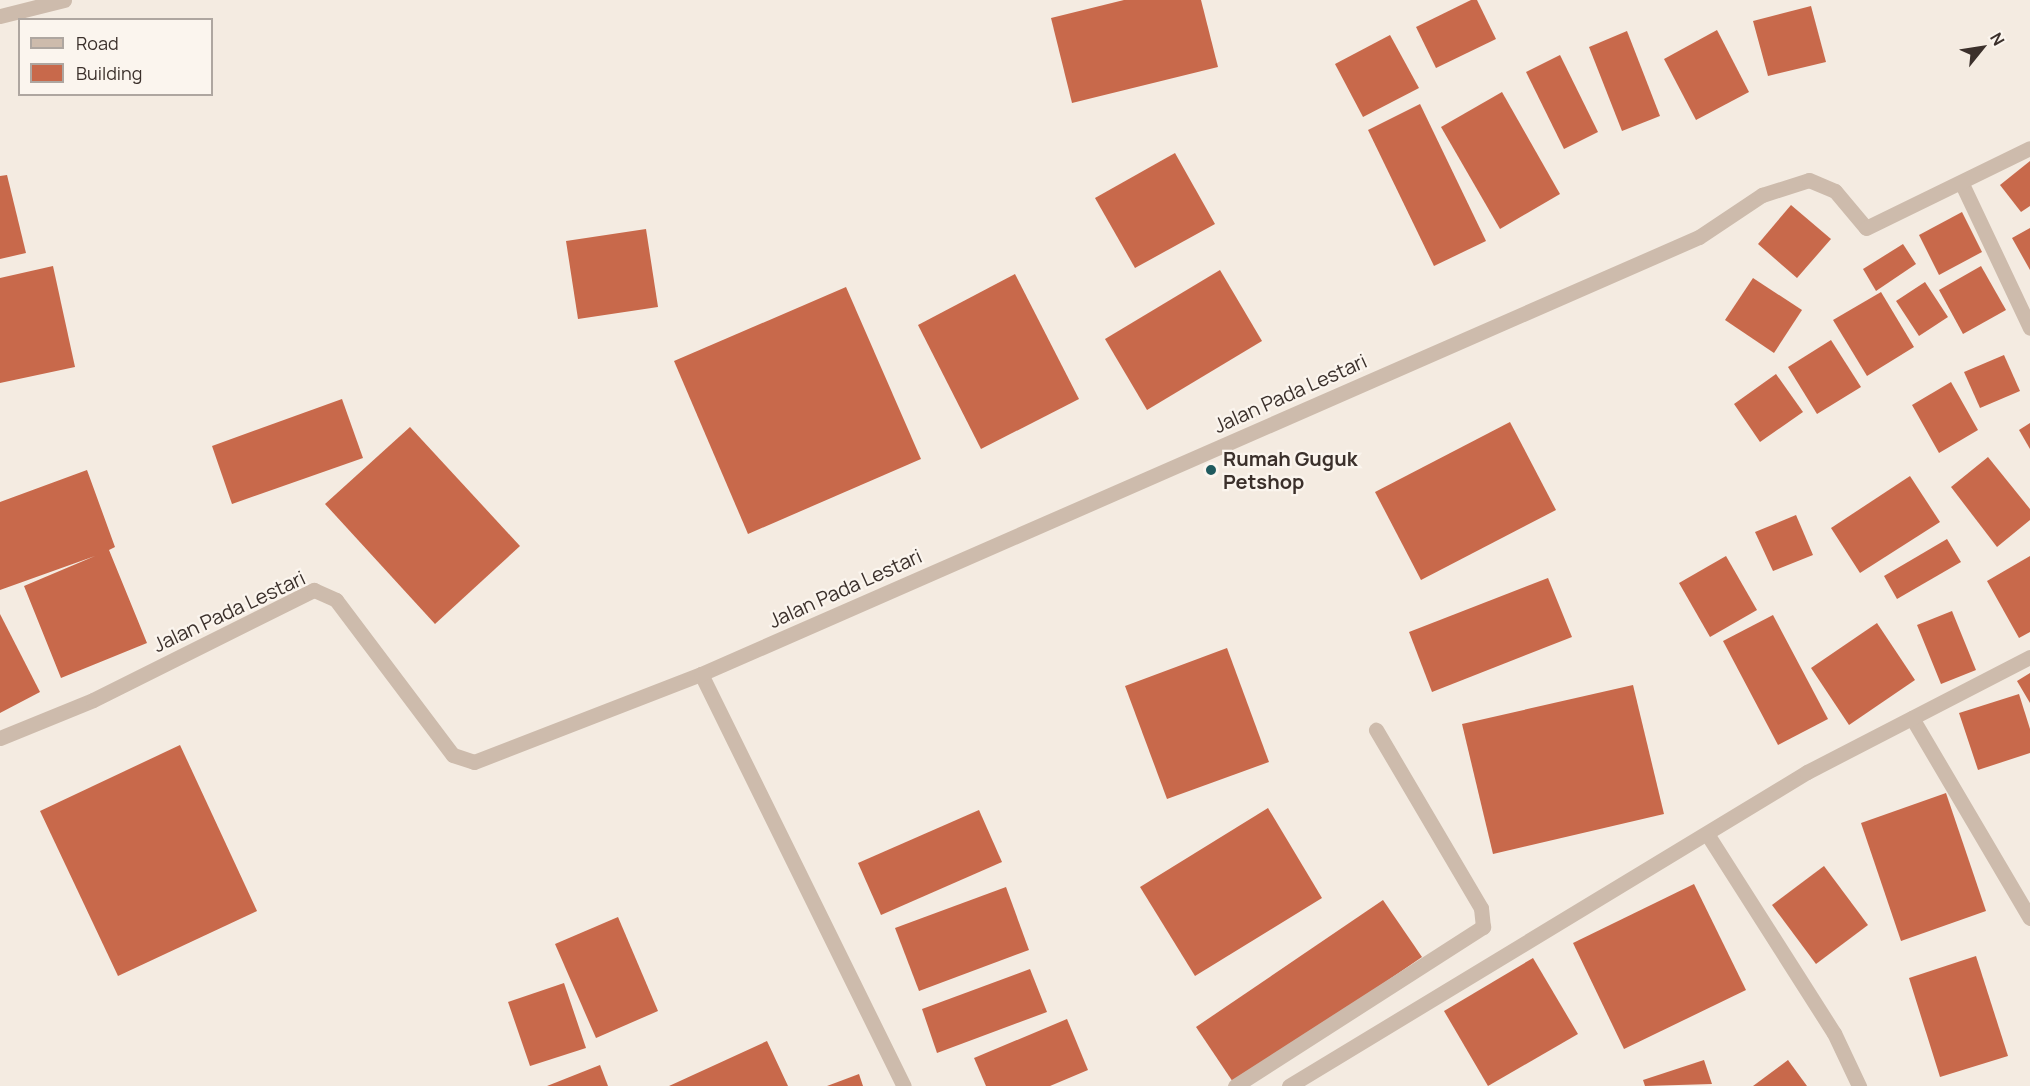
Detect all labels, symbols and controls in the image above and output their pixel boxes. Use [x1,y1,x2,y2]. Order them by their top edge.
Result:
legend [18,18,213,96]
north arrow [1952,18,2012,78]
text: N [1985,29,2010,49]
text: Road [76,31,119,55]
text: Building [76,61,142,85]
street label: Jalan Pada Lestari [1210,348,1370,438]
place label: Rumah Guguk Petshop [1223,446,1357,493]
marker: Rumah Guguk Petshop [1204,463,1218,477]
street label: Jalan Pada Lestari [765,543,925,633]
street label: Jalan Pada Lestari [149,565,309,657]

